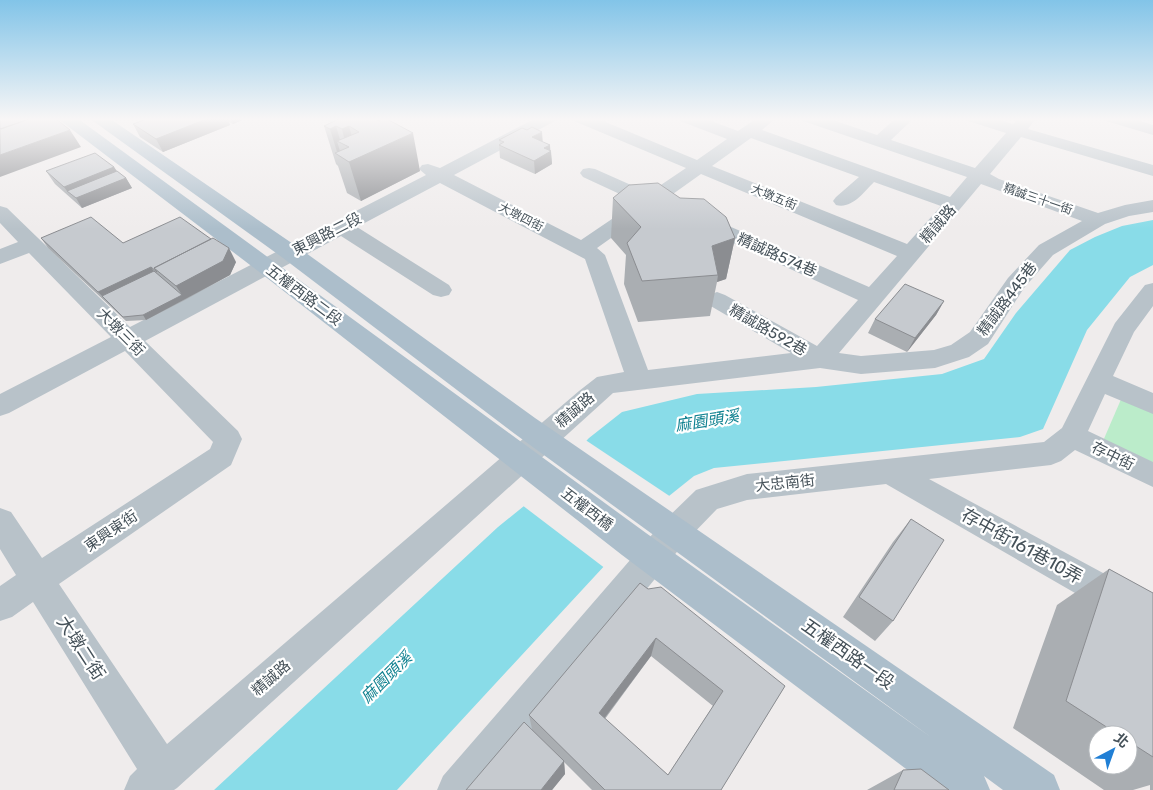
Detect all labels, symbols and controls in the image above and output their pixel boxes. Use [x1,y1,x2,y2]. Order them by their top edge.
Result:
street label: 精誠三十一街 [1002,181,1074,217]
street label: 大墩五街 [749,182,799,212]
street label: 大墩四街 [496,200,546,234]
street label: 精誠路 [916,201,960,247]
street label: 東興路二段 [289,209,365,259]
street label: 精誠路574巷 [734,229,820,281]
street label: 精誠路445巷 [973,259,1041,339]
street label: 五權西路二段 [263,261,345,329]
street label: 精誠路592巷 [726,301,810,359]
street label: 大墩三街 [93,304,149,360]
street label: 精誠路 [552,388,598,432]
water label: 麻園頭溪 [674,406,742,435]
street label: 存中街 [1089,438,1137,474]
street label: 大忠南街 [754,471,816,495]
street label: 五權西橋 [558,484,616,534]
street label: 存中街161巷10弄 [958,504,1086,588]
street label: 東興東街 [81,507,141,555]
street label: 大墩二街 [52,612,110,684]
street label: 五權西路一段 [797,614,899,694]
water label: 麻園頭溪 [357,647,417,707]
street label: 精誠路 [248,656,294,700]
north arrow [1088,725,1138,775]
text: 北 [1110,730,1132,752]

